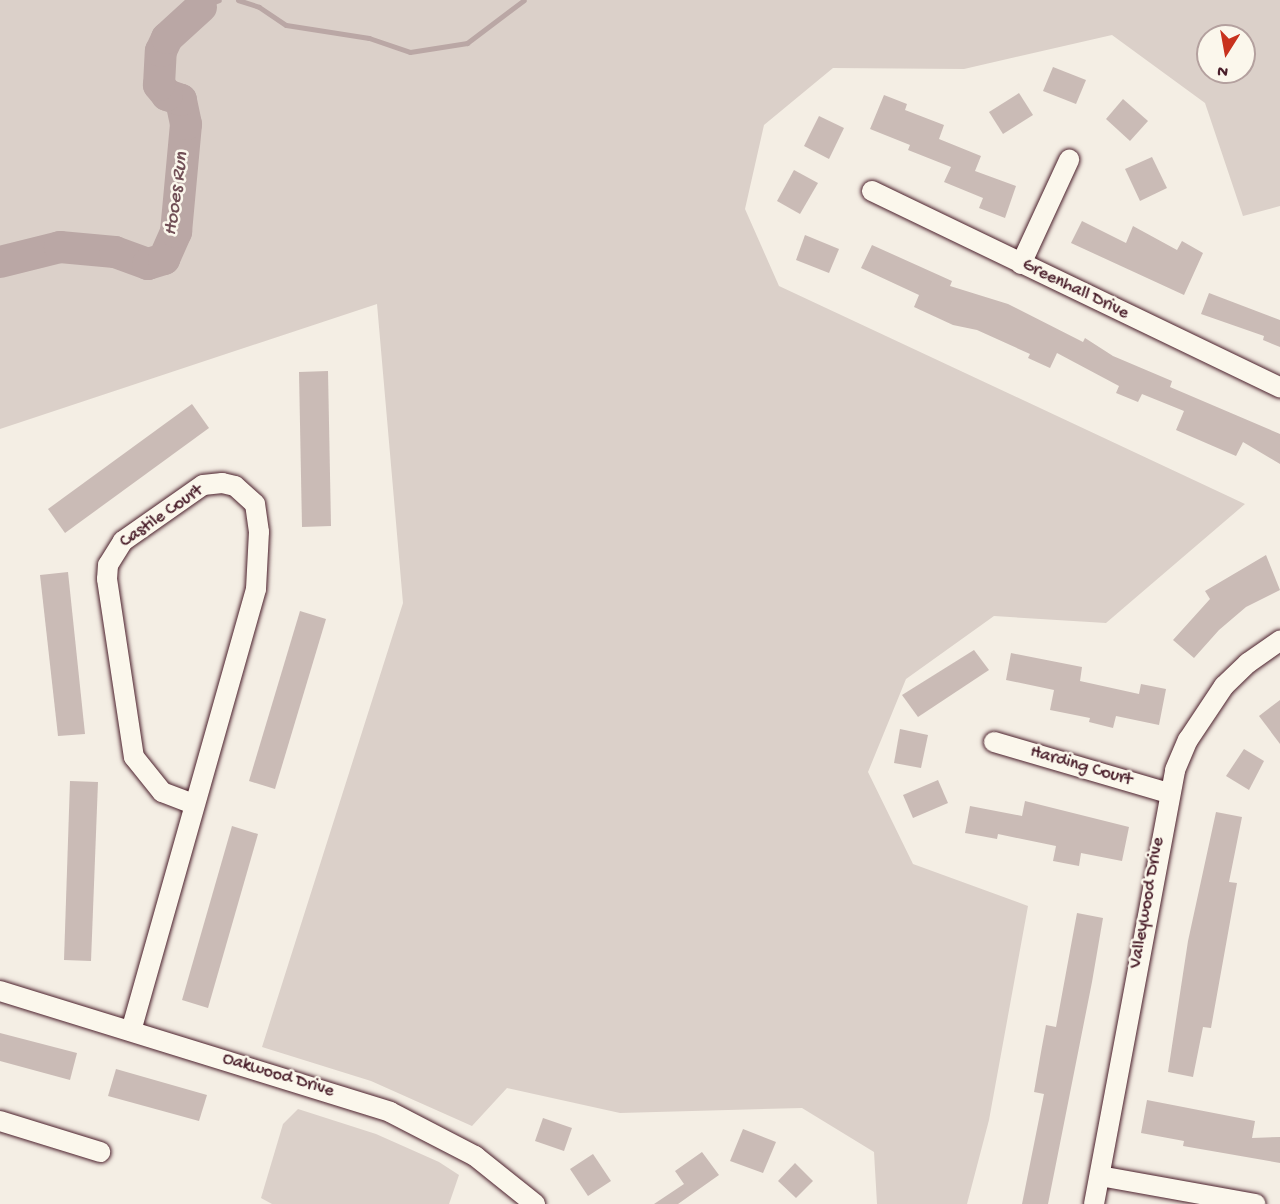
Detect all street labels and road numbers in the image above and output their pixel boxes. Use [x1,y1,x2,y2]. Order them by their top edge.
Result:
street label: Greenhall Drive [1018,255,1132,325]
street label: Castile Court [116,481,208,553]
street label: Harding Court [1027,742,1135,792]
street label: Valleywood Drive [1126,836,1170,970]
street label: Oakwood Drive [220,1049,336,1103]

